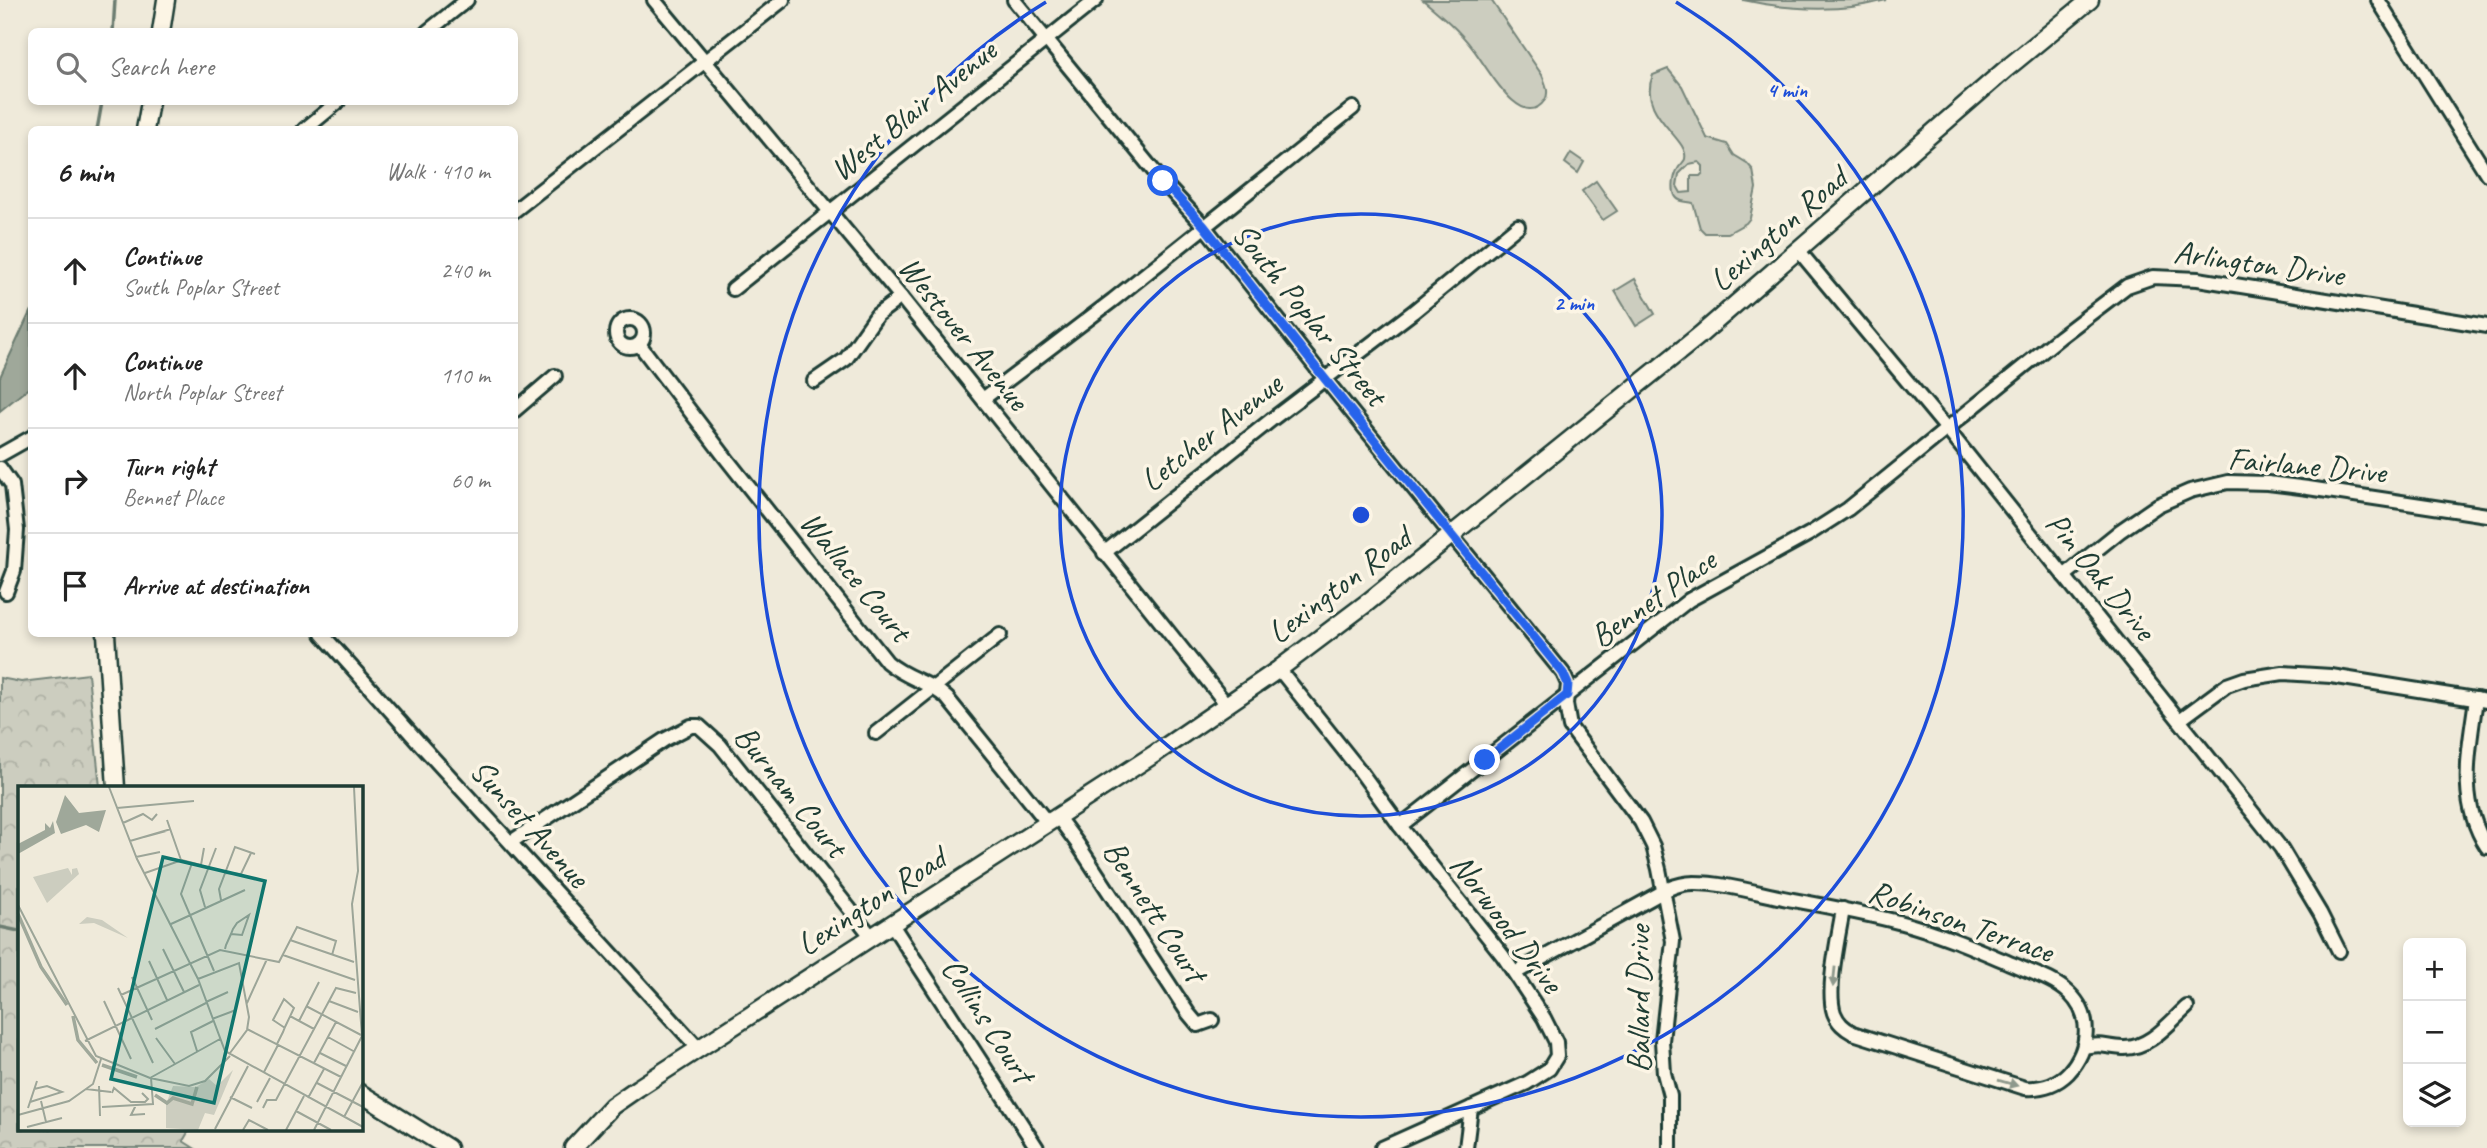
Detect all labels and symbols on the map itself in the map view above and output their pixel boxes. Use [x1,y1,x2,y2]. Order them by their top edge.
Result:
street label: West Blair Avenue [821,28,1007,190]
text: 4 min [1767,77,1807,103]
street label: Lexington Road [1700,154,1860,300]
route start [1147,165,1178,196]
street label: South Poplar Street [1223,214,1399,416]
street label: Arlington Drive [2171,230,2349,296]
street label: Westover Avenue [889,247,1040,420]
text: 2 min [1554,290,1594,316]
street label: Letcher Avenue [1132,362,1292,501]
street label: Fairlane Drive [2226,437,2390,493]
street label: Wallace Court [791,502,923,652]
centre of rings [1349,503,1373,527]
street label: Pin Oak Drive [2037,503,2167,650]
street label: Lexington Road [1259,514,1423,653]
street label: Bennet Place [1582,538,1726,657]
street label: Burnam Court [725,716,859,868]
route end [1469,744,1500,775]
street label: Sunset Avenue [461,750,600,898]
inset map [18,786,362,1130]
street label: Bennett Court [1094,832,1219,993]
street label: Lexington Road [788,834,958,965]
street label: Norwood Drive [1441,845,1574,1003]
street label: Robinson Terrace [1863,870,2061,973]
street label: Ballard Drive [1618,923,1660,1073]
street label: Collins Court [932,949,1046,1094]
one-way arrow [1828,966,1839,988]
one-way arrow [1997,1078,2018,1088]

